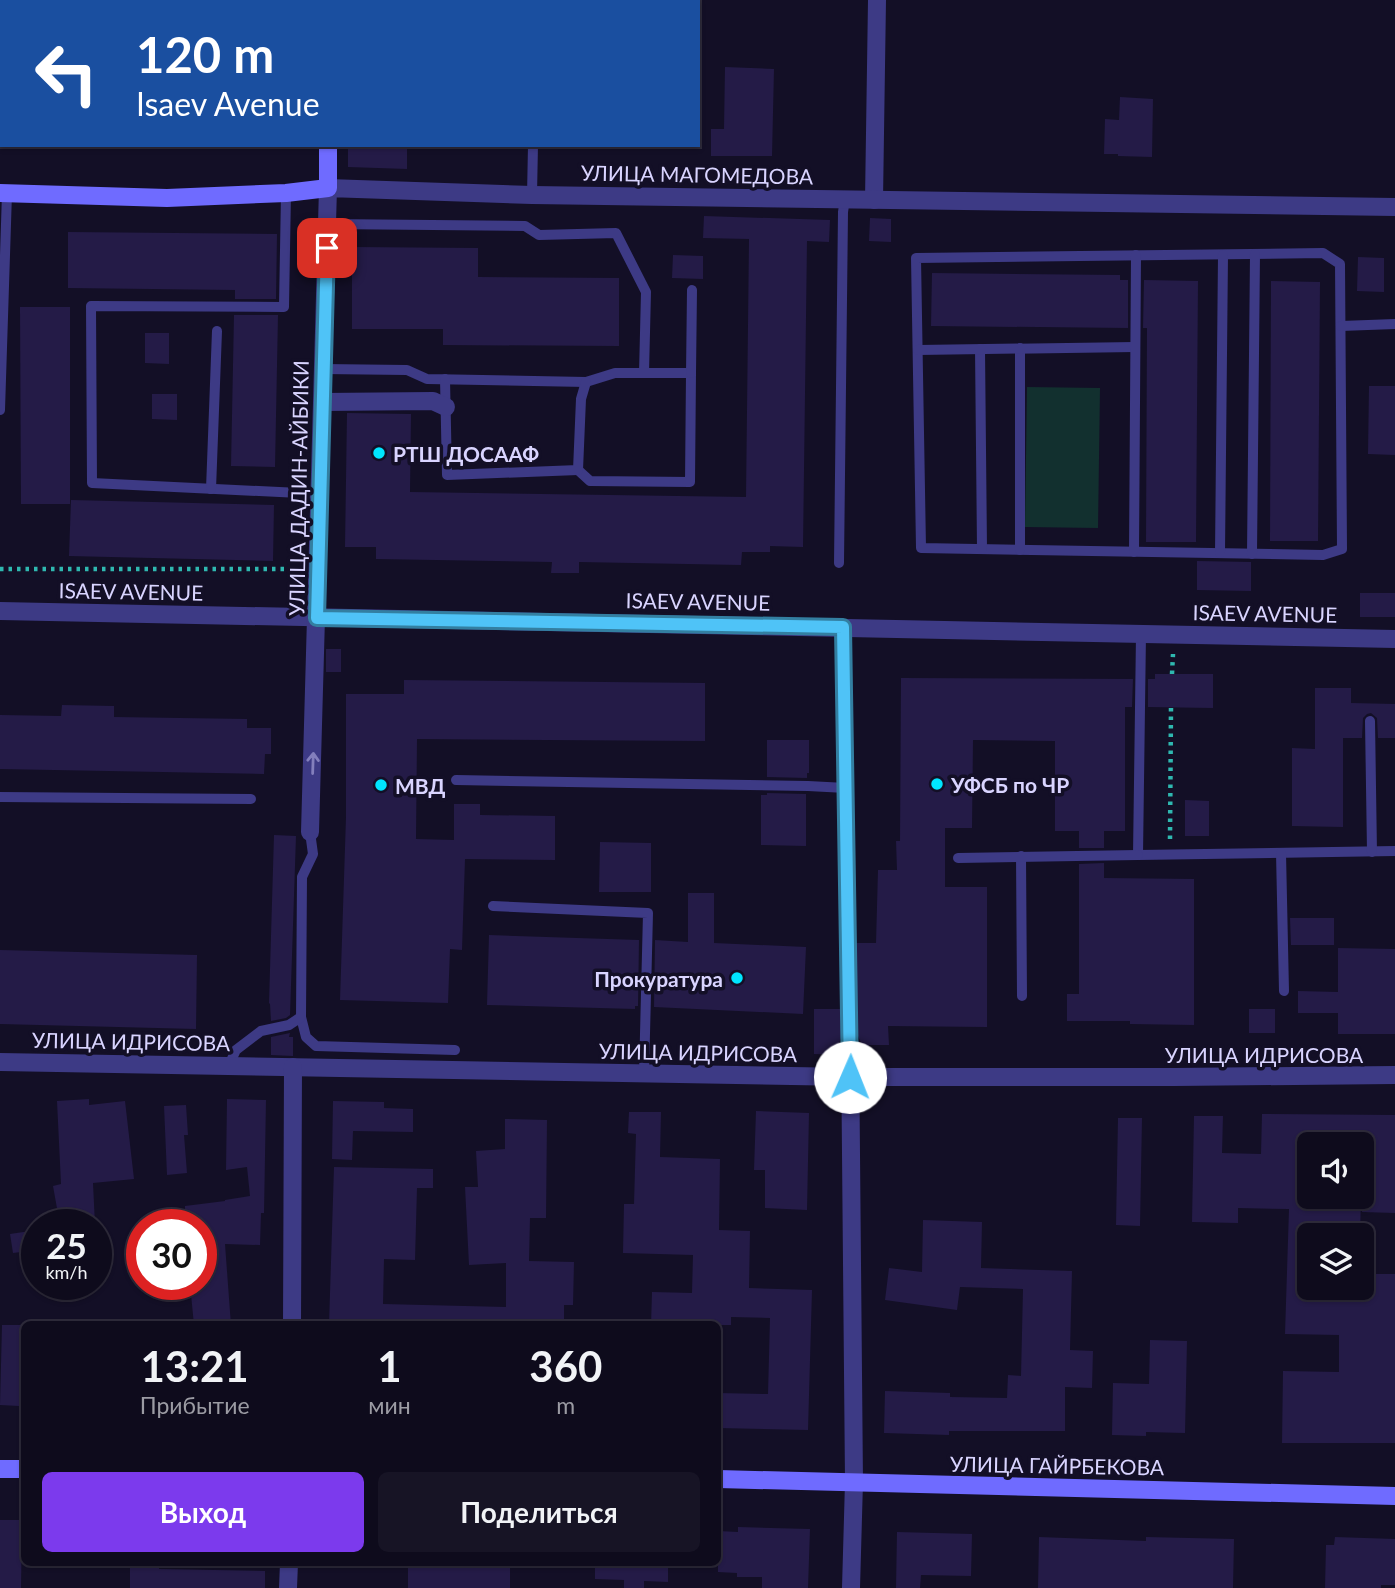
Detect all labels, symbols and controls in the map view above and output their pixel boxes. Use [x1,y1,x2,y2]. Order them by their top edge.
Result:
text: 120 m [136,25,274,83]
icon: left [21,28,112,119]
text: Isaev Avenue [136,84,320,123]
street label: УЛИЦА МАГОМЕДОВА [581,159,814,189]
pin [297,218,357,278]
icon: arrive [308,229,346,267]
street label: УЛИЦА ДАДИН-АЙБИКИ [283,360,313,616]
place label: РТШ ДОСААФ [393,441,539,466]
marker: РТШ ДОСААФ [371,445,387,461]
street label: ISAEV AVENUE [59,577,203,605]
street label: ISAEV AVENUE [626,587,770,615]
street label: ISAEV AVENUE [1193,599,1337,627]
one-way arrow [306,752,319,775]
place label: УФСБ по ЧР [950,772,1069,797]
place label: МВД [395,773,446,798]
marker: УФСБ по ЧР [929,776,945,792]
marker: МВД [373,777,389,793]
place label: Прокуратура [594,966,723,991]
marker: Прокуратура [729,970,745,986]
street label: УЛИЦА ИДРИСОВА [32,1027,231,1055]
street label: УЛИЦА ИДРИСОВА [599,1038,798,1066]
position arrow [813,1040,887,1114]
street label: УЛИЦА ИДРИСОВА [1165,1042,1364,1067]
map controls [1297,1132,1374,1300]
button: sound [1297,1132,1374,1209]
speed limit sign: 30 [126,1209,217,1300]
button: layers [1297,1223,1374,1300]
text: 25 [46,1224,87,1266]
text: km/h [45,1261,88,1283]
text: 13:21 [140,1341,249,1391]
text: 1 [377,1341,402,1391]
text: 360 [529,1341,602,1391]
text: Прибытие [140,1391,250,1419]
text: мин [368,1391,411,1419]
text: m [556,1391,575,1419]
street label: УЛИЦА ГАЙРБЕКОВА [950,1451,1165,1479]
button: Выход [42,1472,364,1552]
button: Поделиться [378,1472,700,1552]

